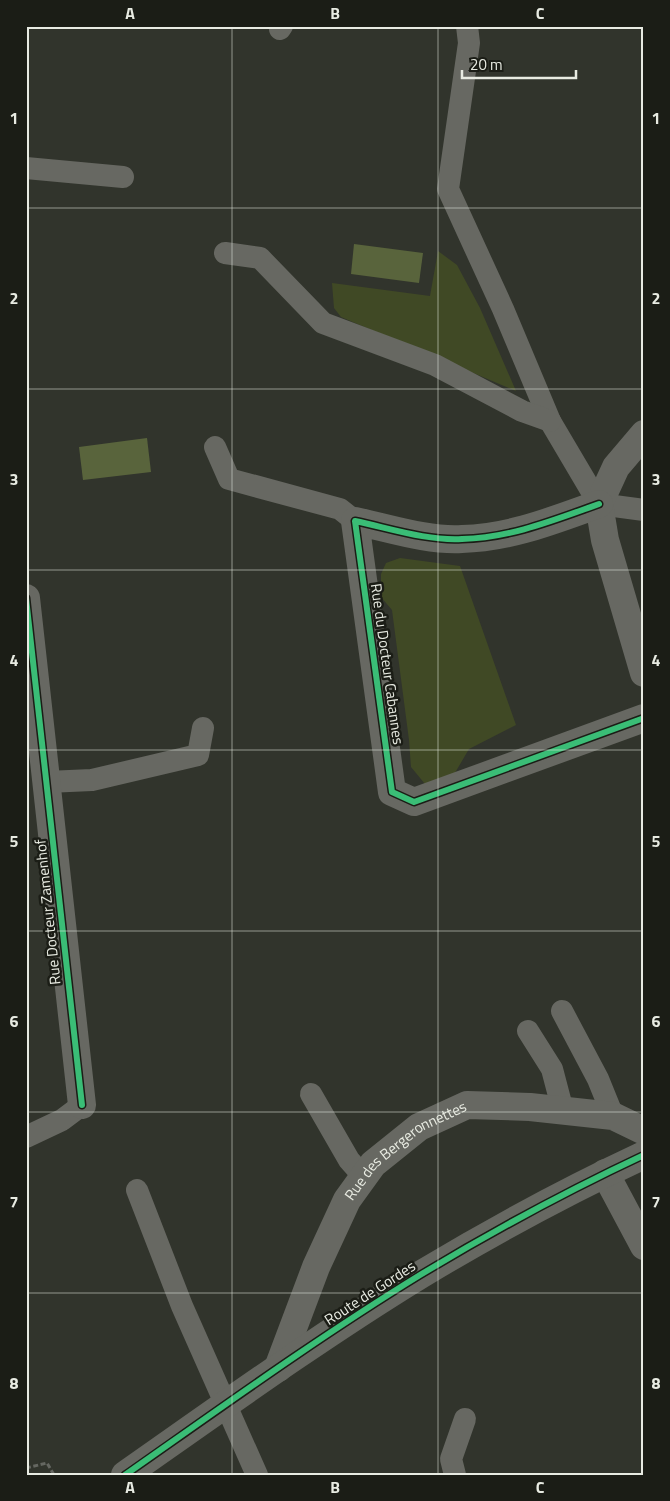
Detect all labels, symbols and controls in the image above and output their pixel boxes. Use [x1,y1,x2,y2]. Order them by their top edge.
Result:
text: A [125,1,135,25]
text: B [330,1,340,25]
text: C [536,1,545,25]
scale bar [462,48,576,80]
text: 20 m [470,53,503,76]
text: 1 [10,106,18,130]
text: 1 [652,106,660,130]
text: 2 [10,286,18,310]
text: 2 [652,286,660,310]
text: 3 [10,467,18,491]
text: 3 [652,467,660,491]
street label: Rue du Docteur Cabannes [365,582,410,746]
text: 4 [10,648,19,672]
text: 4 [652,648,661,672]
text: 5 [10,829,19,853]
text: 5 [652,829,661,853]
street label: Rue Docteur Zamenhof [28,838,67,986]
text: 6 [10,1009,19,1033]
text: 6 [652,1009,661,1033]
street label: Rue des Bergeronnettes [338,1095,470,1205]
text: 7 [10,1190,18,1214]
text: 7 [652,1190,660,1214]
street label: Route de Gordes [320,1254,420,1331]
text: 8 [10,1371,19,1395]
text: 8 [652,1371,661,1395]
text: A [125,1475,135,1499]
text: B [330,1475,340,1499]
text: C [536,1475,545,1499]

